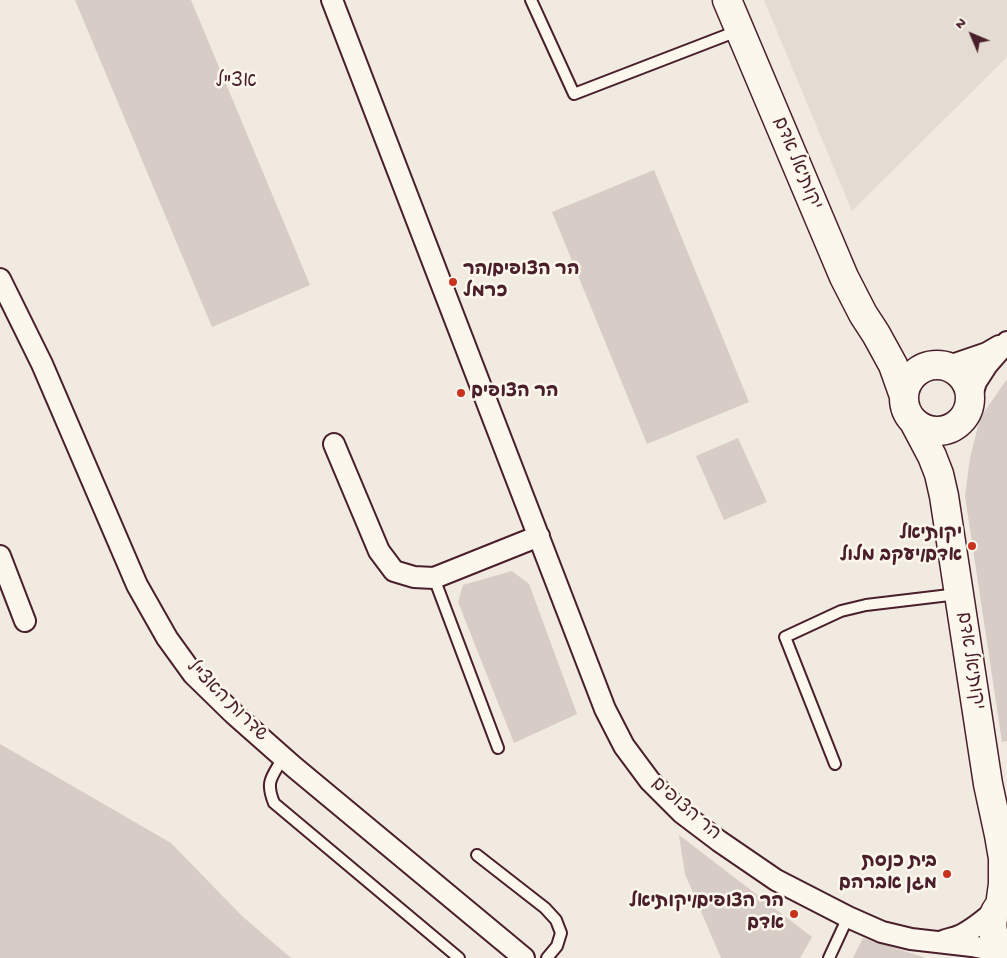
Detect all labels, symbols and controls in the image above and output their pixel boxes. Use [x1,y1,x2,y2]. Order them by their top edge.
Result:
north arrow [947,10,997,60]
text: N [952,15,970,33]
district label: אצ"ל [215,71,257,95]
street label: יקותיאל אדם [766,114,826,214]
place label: הר הצופים/הר כרמל [463,260,579,304]
marker: הר הצופים/הר כרמל [447,276,459,288]
place label: הר הצופים [471,382,559,404]
marker: הר הצופים [455,387,467,399]
place label: יקותיאל אדם/יעקב מלול [840,524,962,568]
marker: יקותיאל אדם/יעקב מלול [966,540,978,552]
street label: יקותיאל אדם [950,610,988,712]
street label: שדרות האצ"ל [180,656,272,748]
street label: הר הצופים [645,774,725,846]
place label: בית כנסת מגן אברהם [839,852,937,896]
marker: בית כנסת מגן אברהם [941,868,953,880]
place label: הר הצופים/יקותיאל אדם [629,892,784,936]
marker: הר הצופים/יקותיאל אדם [788,908,800,920]

